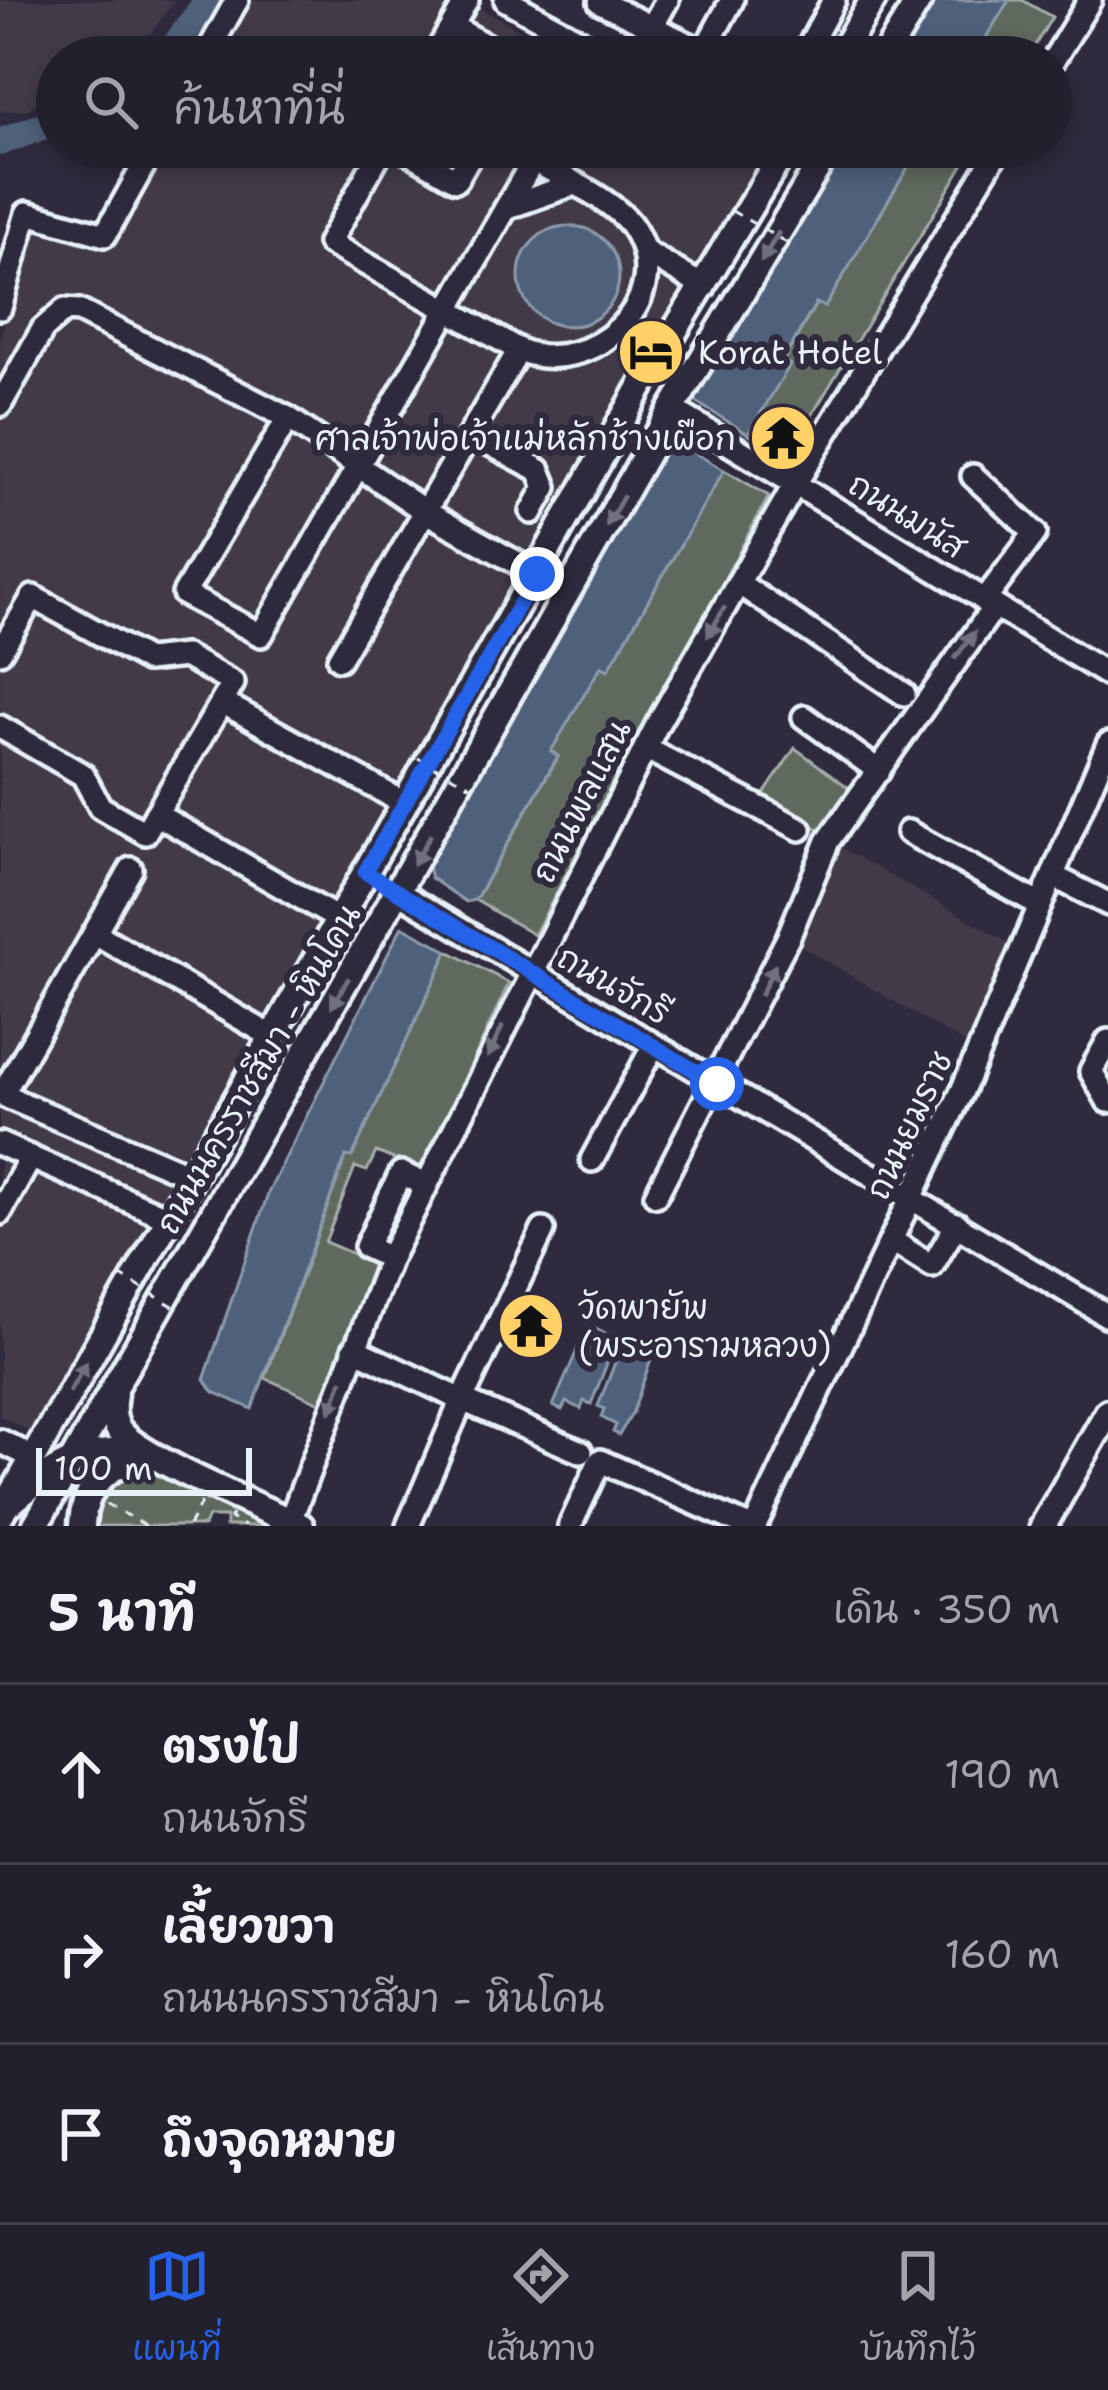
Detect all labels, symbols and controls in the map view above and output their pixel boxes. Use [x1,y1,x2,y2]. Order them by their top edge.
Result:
search box [36,36,1072,168]
icon: search [78,69,144,135]
text: ค้นหาที่นี่ [174,78,345,138]
one-way arrow [760,230,781,264]
hotel icon: Korat Hotel [616,317,686,387]
place label: Korat Hotel [698,330,882,375]
temple icon: ศาลเจ้าพ่อเจ้าแม่หลักช้างเผือก [748,403,818,473]
place label: ศาลเจ้าพ่อเจ้าแม่หลักช้างเผือก [315,416,736,461]
street label: ถนนมนัส [840,462,976,570]
one-way arrow [605,494,626,528]
route end [510,547,564,601]
one-way arrow [706,605,727,639]
one-way arrow [952,629,976,661]
street label: ถนนพลแสน [521,712,641,890]
one-way arrow [412,833,433,867]
street label: ถนนนครราชสีมา - หินโคน [145,896,371,1242]
street label: ถนนจักรี [549,935,679,1035]
one-way arrow [758,962,778,997]
one-way arrow [330,977,351,1010]
one-way arrow [485,1024,505,1059]
street label: ถนนยมราช [855,1043,963,1207]
route start [690,1057,744,1111]
place label: วัดพายัพ (พระอารามหลวง) [578,1285,831,1368]
temple icon: วัดพายัพ (พระอารามหลวง) [496,1291,566,1361]
one-way arrow [66,1360,87,1394]
one-way arrow [326,1380,345,1416]
scale bar [36,1442,252,1495]
text: 100 m [54,1446,153,1491]
text: 5 นาที [48,1578,196,1646]
text: เดิน · 350 m [833,1583,1060,1635]
text: ตรงไป [162,1716,300,1776]
icon: ahead [48,1741,114,1807]
text: 190 m [944,1748,1060,1800]
text: ถนนจักรี [162,1792,308,1844]
text: เลี้ยวขวา [162,1896,335,1956]
icon: right [48,1921,114,1987]
text: 160 m [945,1928,1060,1980]
text: ถนนนครราชสีมา - หินโคน [162,1972,604,2024]
icon: arrive [48,2101,114,2167]
text: ถึงจุดหมาย [162,2110,397,2170]
tab: แผนที่ [132,2243,221,2373]
tab: เส้นทาง [486,2243,595,2373]
tab: บันทึกไว้ [860,2243,976,2373]

